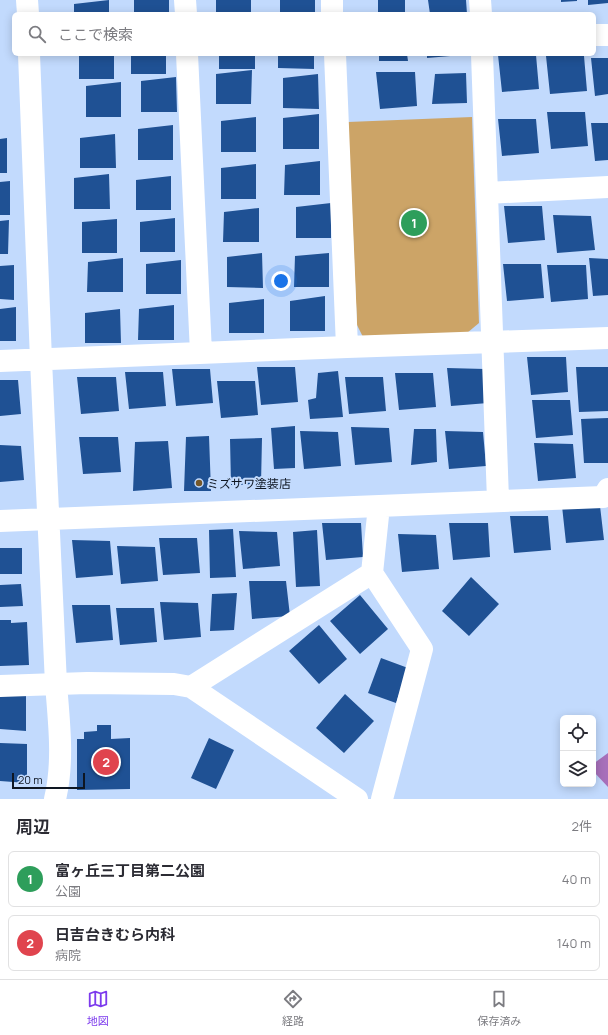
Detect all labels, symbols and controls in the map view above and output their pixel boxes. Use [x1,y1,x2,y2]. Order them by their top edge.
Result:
search box [12,12,596,56]
icon: search [26,23,48,45]
text: ここで検索 [58,24,133,45]
pin: 1 [401,208,427,238]
your location [271,271,291,291]
place label: ミズサワ塗装店 [207,475,291,492]
marker: ミズサワ塗装店 [194,478,204,488]
map controls [560,715,596,787]
button: locate [560,715,596,751]
pin: 2 [93,747,119,777]
button: layers [560,751,596,787]
scale bar [12,771,85,790]
text: 20 m [18,772,43,787]
text: 周辺 [16,815,50,838]
text: 2件 [572,817,592,835]
text: 富ヶ丘三丁目第二公園 [55,860,205,881]
text: 1 [27,870,33,888]
text: 40 m [562,870,591,888]
text: 公園 [55,882,81,900]
text: 日吉台きむら内科 [55,924,175,945]
text: 2 [26,934,34,952]
text: 140 m [557,934,591,952]
text: 病院 [55,946,81,964]
tab: 地図 [87,988,109,1028]
tab: 経路 [282,988,304,1028]
tab: 保存済み [477,988,521,1028]

